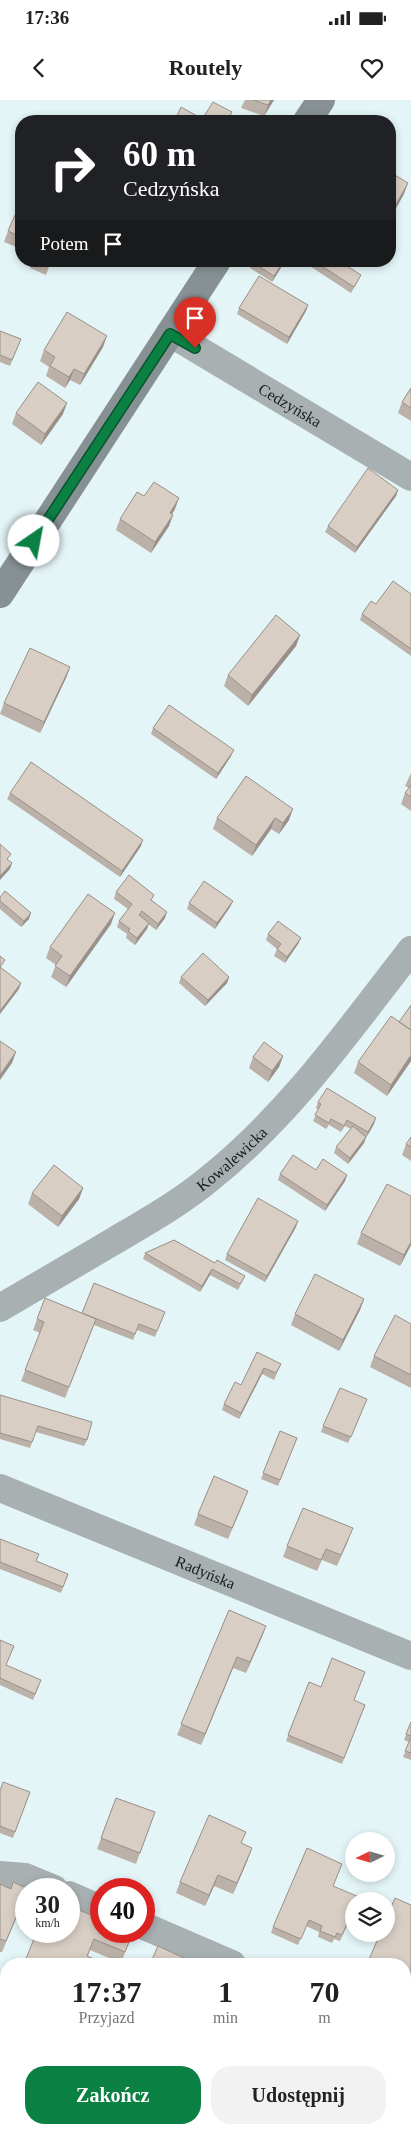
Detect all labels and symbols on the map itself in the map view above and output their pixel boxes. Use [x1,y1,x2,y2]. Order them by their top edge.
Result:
pin [174,297,216,348]
street label: Cedzyńska [255,380,324,431]
position arrow [7,514,59,566]
street label: Kowalewicka [193,1124,270,1195]
street label: Radyńska [173,1553,238,1592]
north arrow [345,1832,395,1882]
speed limit sign: 40 [90,1878,155,1943]

